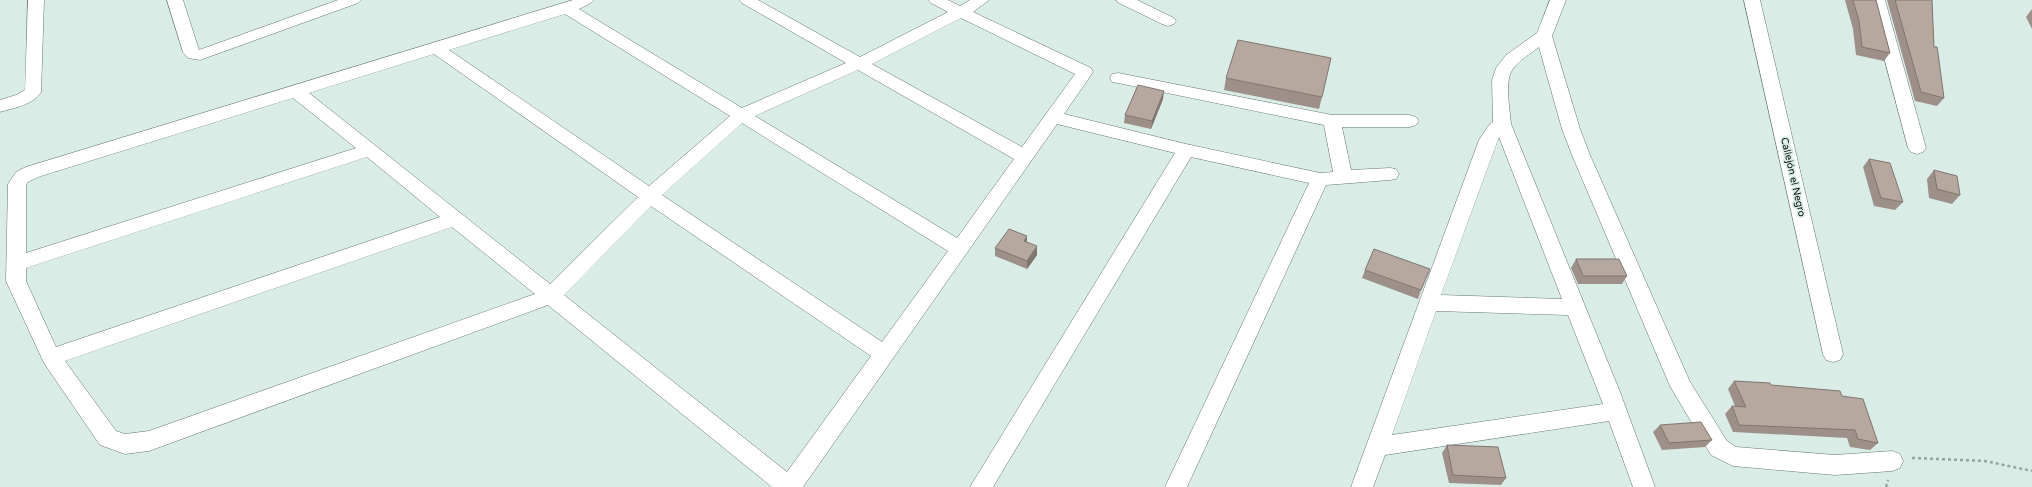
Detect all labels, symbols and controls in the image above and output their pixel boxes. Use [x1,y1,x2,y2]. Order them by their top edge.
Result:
street label: Callejón el Negro [1778,136,1808,218]

